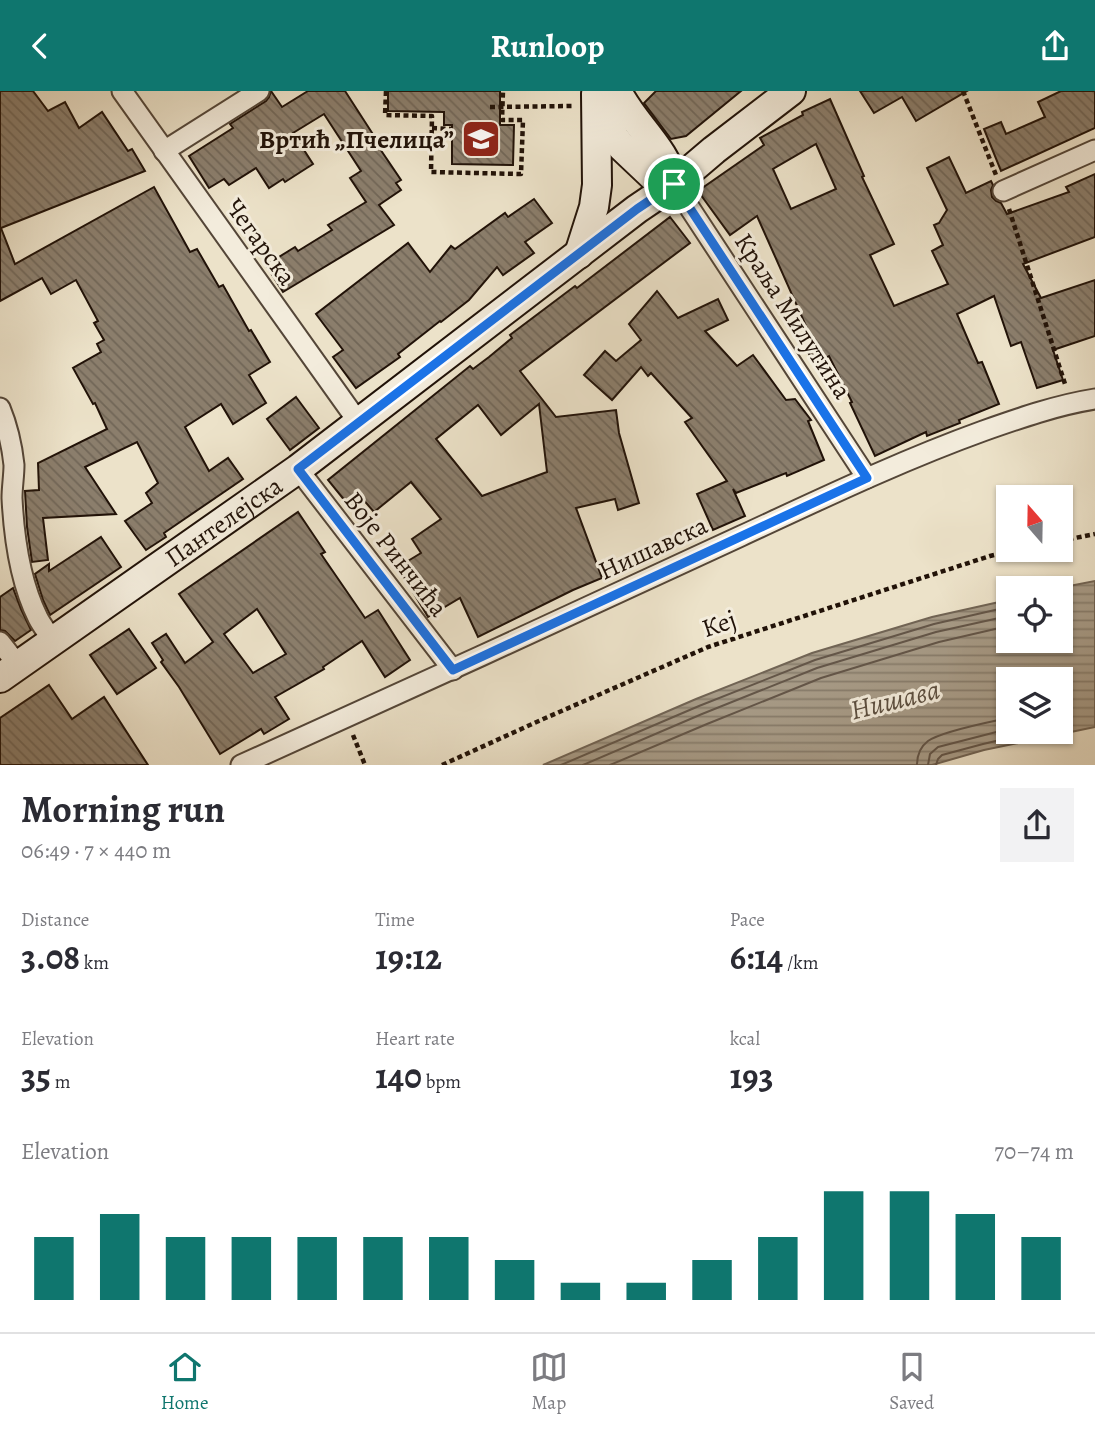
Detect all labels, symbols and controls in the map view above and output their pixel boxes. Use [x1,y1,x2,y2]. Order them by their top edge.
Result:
text: Runloop [490,24,605,68]
icon: back [21,27,59,65]
icon: share [1036,27,1074,65]
school or university icon: Вртић „Пчелица” [460,118,502,160]
place label: Вртић „Пчелица” [259,122,454,157]
pin [644,154,704,214]
icon: arrive [655,165,693,203]
street label: Чегарска [218,191,304,293]
street label: Краља Милутина [726,226,860,406]
street label: Пантелејска [158,468,289,575]
street label: Воје Ринчића [336,484,456,624]
north arrow [996,485,1073,562]
map controls [996,485,1073,744]
street label: Нишавска [593,508,713,588]
button: locate [996,576,1073,653]
street label: Кеј [697,602,741,646]
button: layers [996,667,1073,744]
water label: Нишава [846,671,944,729]
text: Morning run [21,783,225,835]
button: share [1000,788,1074,862]
text: 06:49 · 7 × 440 m [21,835,171,866]
text: Distance [21,907,89,933]
text: Time [375,907,415,933]
text: Pace [730,907,765,933]
text: 3.08 [21,933,80,981]
text: 19:12 [375,933,442,981]
text: 6:14 [730,933,783,981]
text: km [80,950,109,976]
text: /km [783,950,819,976]
text: Elevation [21,1026,94,1052]
text: Heart rate [375,1026,455,1052]
text: kcal [730,1026,760,1052]
text: 35 [21,1052,51,1100]
text: 140 [375,1052,422,1100]
text: 193 [730,1052,773,1100]
text: m [51,1069,71,1095]
text: bpm [422,1069,461,1095]
text: Elevation [21,1136,109,1167]
text: 70–74 m [994,1136,1074,1167]
tab: Home [161,1348,208,1416]
tab: Map [530,1348,568,1416]
tab: Saved [889,1348,934,1416]

